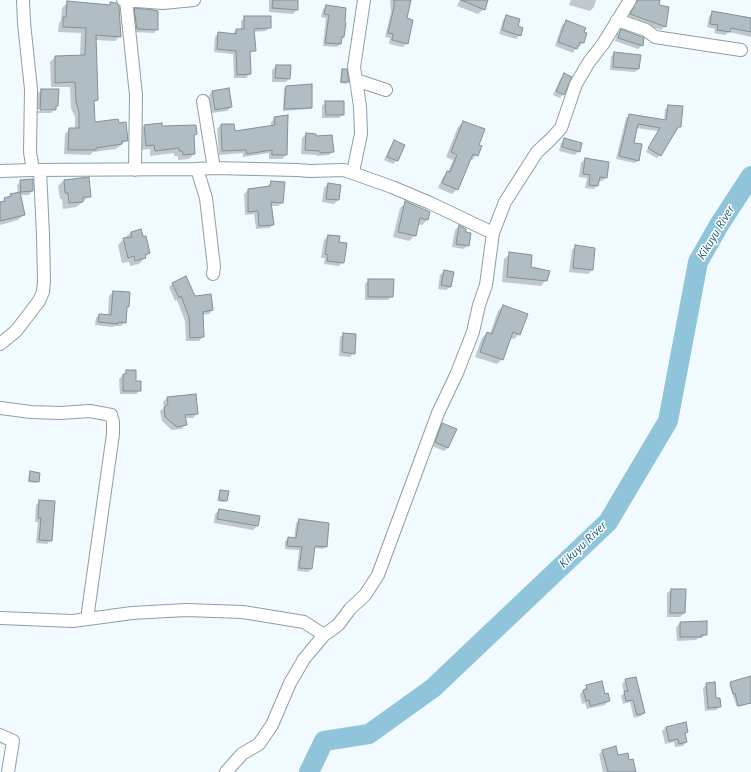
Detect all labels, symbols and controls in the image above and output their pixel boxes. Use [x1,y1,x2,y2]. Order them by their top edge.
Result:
water label: Kikuyu River [694,203,738,263]
water label: Kikuyu River [556,519,610,571]

